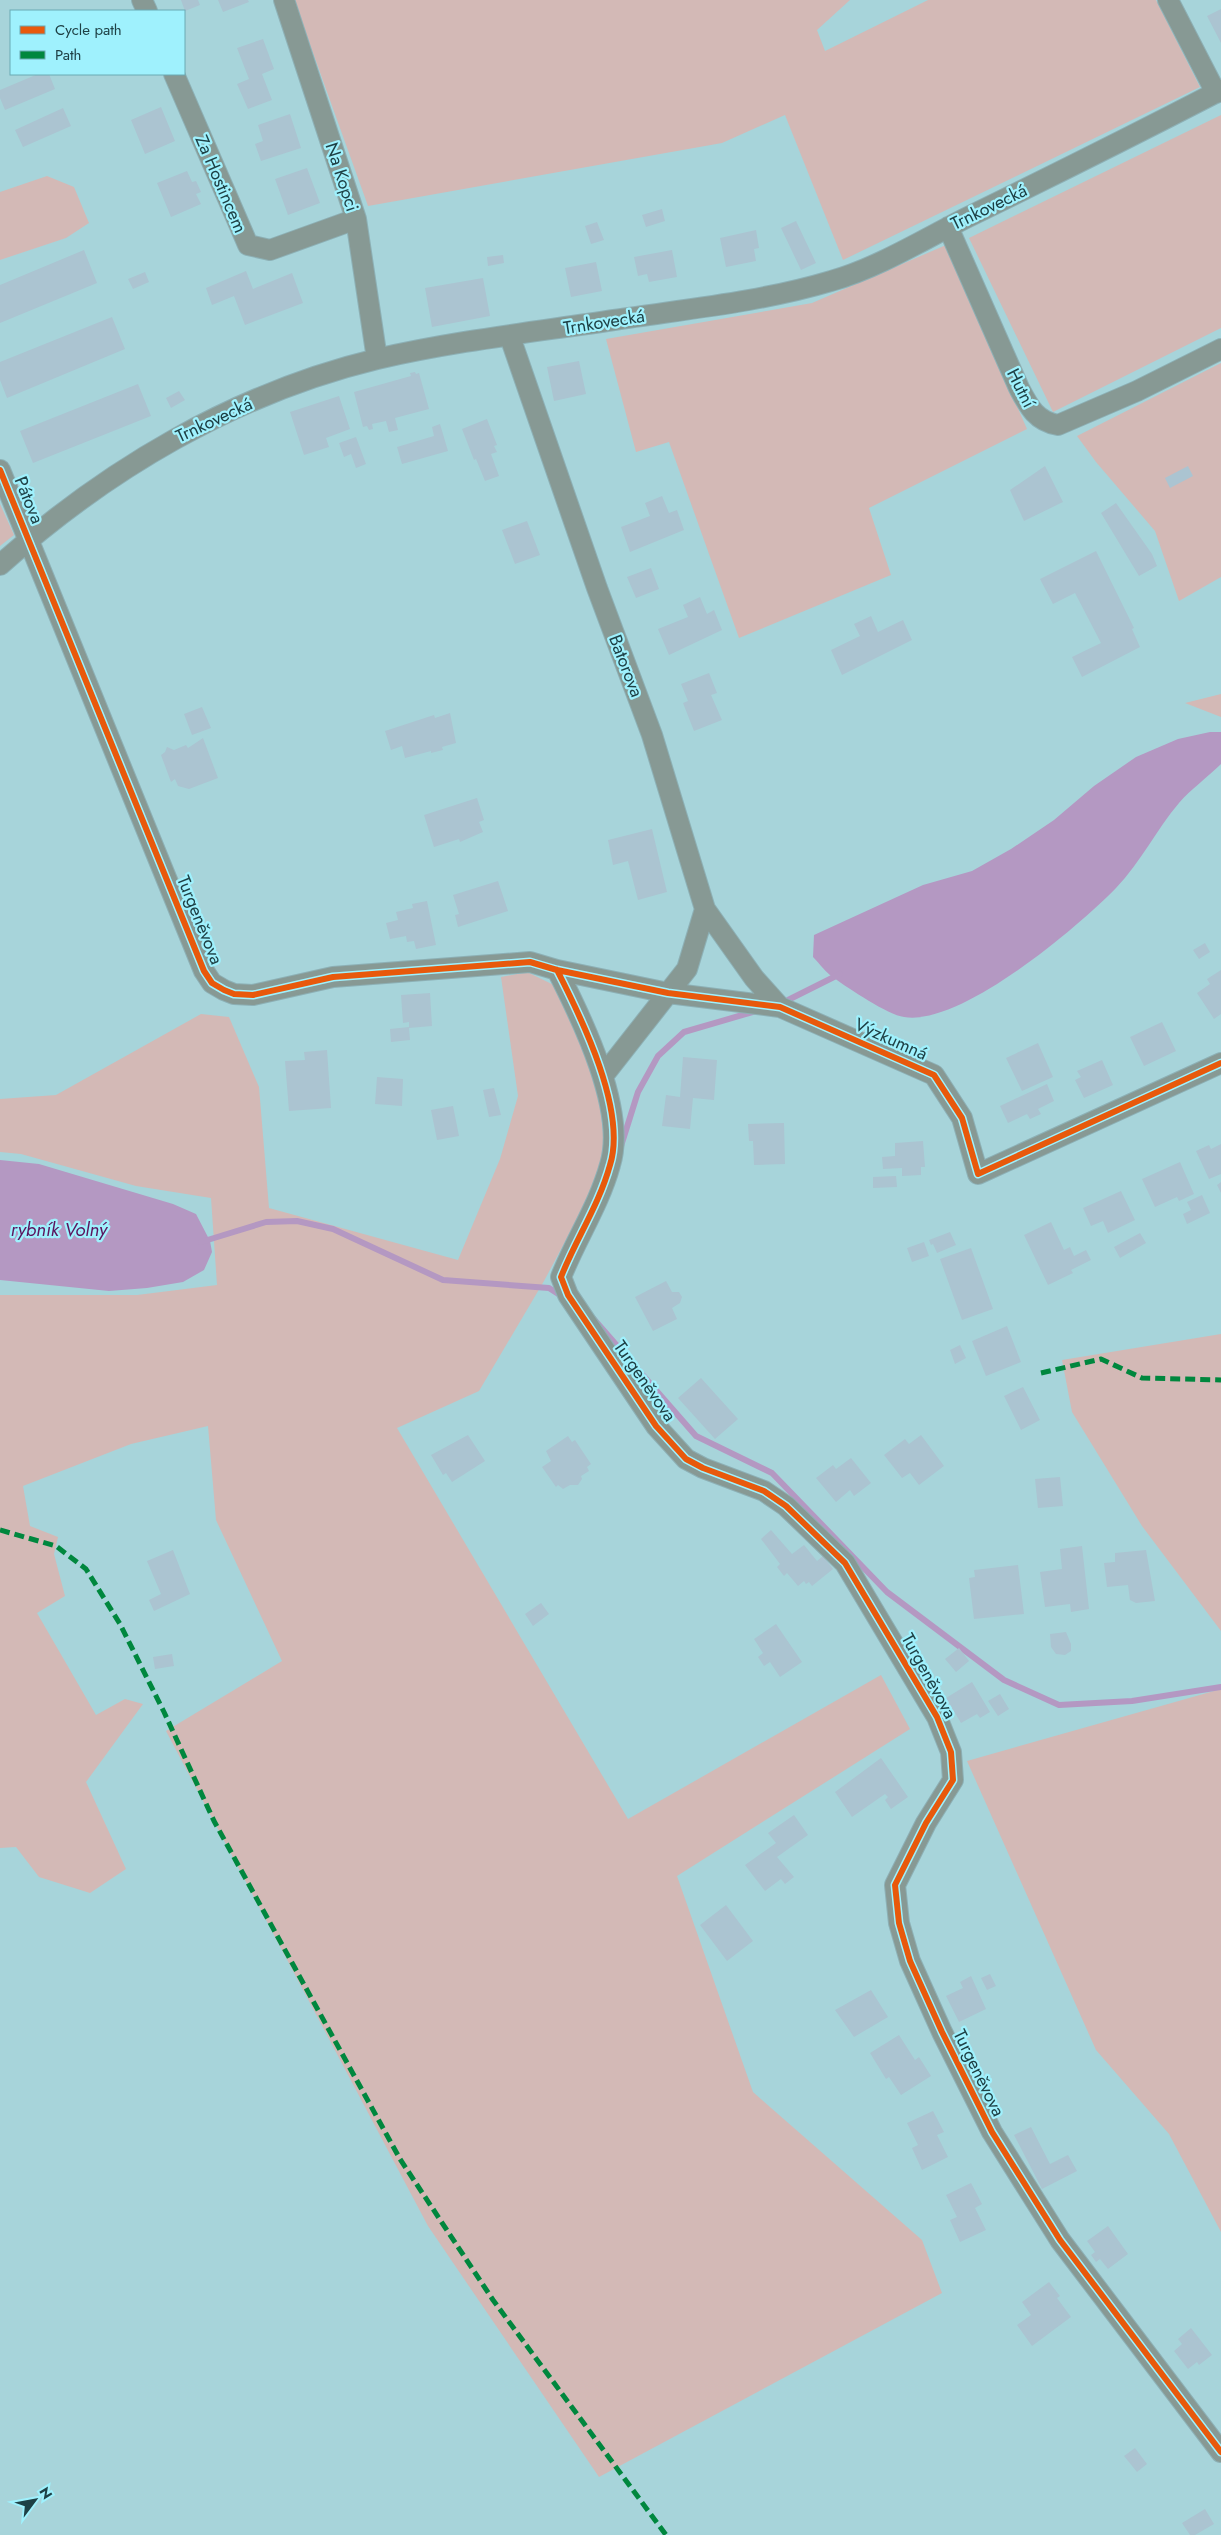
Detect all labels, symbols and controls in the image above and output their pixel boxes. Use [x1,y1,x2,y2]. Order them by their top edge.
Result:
legend [10,10,185,75]
text: Cycle path [55,19,122,41]
text: Path [55,44,81,66]
street label: Za Hostincem [189,131,253,237]
street label: Na Kopci [319,139,365,215]
street label: Trnkovecká [946,177,1032,237]
street label: Trnkovecká [562,303,646,341]
street label: Hutní [1000,364,1042,413]
street label: Trnkovecká [171,391,257,449]
street label: Pátova [8,472,50,528]
street label: Batorova [602,631,650,701]
street label: Turgeněvova [170,872,230,968]
street label: Výzkumná [850,1011,932,1067]
water label: rybník Volný [11,1216,109,1243]
street label: Turgeněvova [607,1335,683,1427]
street label: Turgeněvova [895,1629,963,1723]
street label: Turgeněvova [947,2025,1011,2121]
north arrow [10,2475,60,2525]
text: N [35,2483,57,2503]

